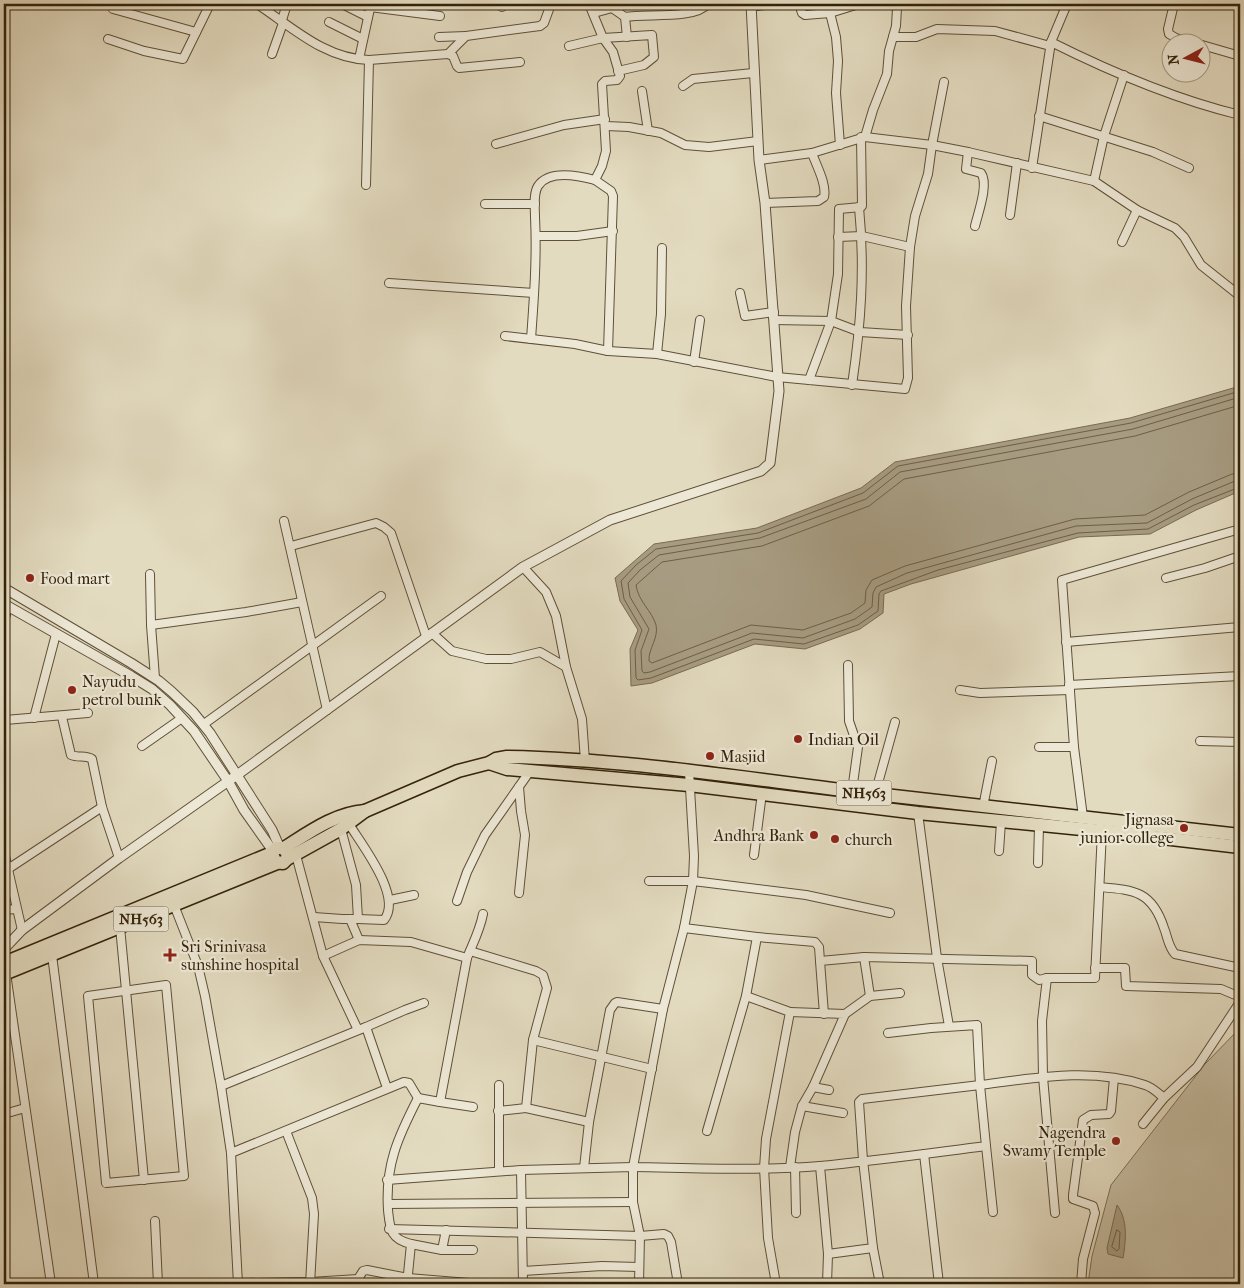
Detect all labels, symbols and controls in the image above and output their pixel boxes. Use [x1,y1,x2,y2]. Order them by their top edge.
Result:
north arrow [1162,32,1212,82]
text: N [1164,53,1183,66]
place label: Food mart [40,569,110,588]
marker: Food mart [24,572,36,584]
place label: Nayudu petrol bunk [81,672,162,709]
marker: Nayudu petrol bunk [66,684,78,696]
place label: Indian Oil [808,730,879,749]
marker: Indian Oil [792,733,804,745]
place label: Masjid [720,747,766,766]
marker: Masjid [704,750,716,762]
road number: NH563 [836,780,892,806]
place label: Jignasa junior college [1079,810,1175,847]
marker: Jignasa junior college [1178,822,1190,834]
place label: Andhra Bank [713,826,805,845]
marker: Andhra Bank [808,829,820,841]
place label: church [845,830,893,849]
marker: church [829,833,841,845]
road number: NH563 [114,906,168,932]
place label: Sri Srinivasa sunshine hospital [181,937,300,974]
marker: Sri Srinivasa sunshine hospital [163,948,177,962]
place label: Nagendra Swamy Temple [1003,1123,1107,1160]
marker: Nagendra Swamy Temple [1110,1135,1122,1147]

